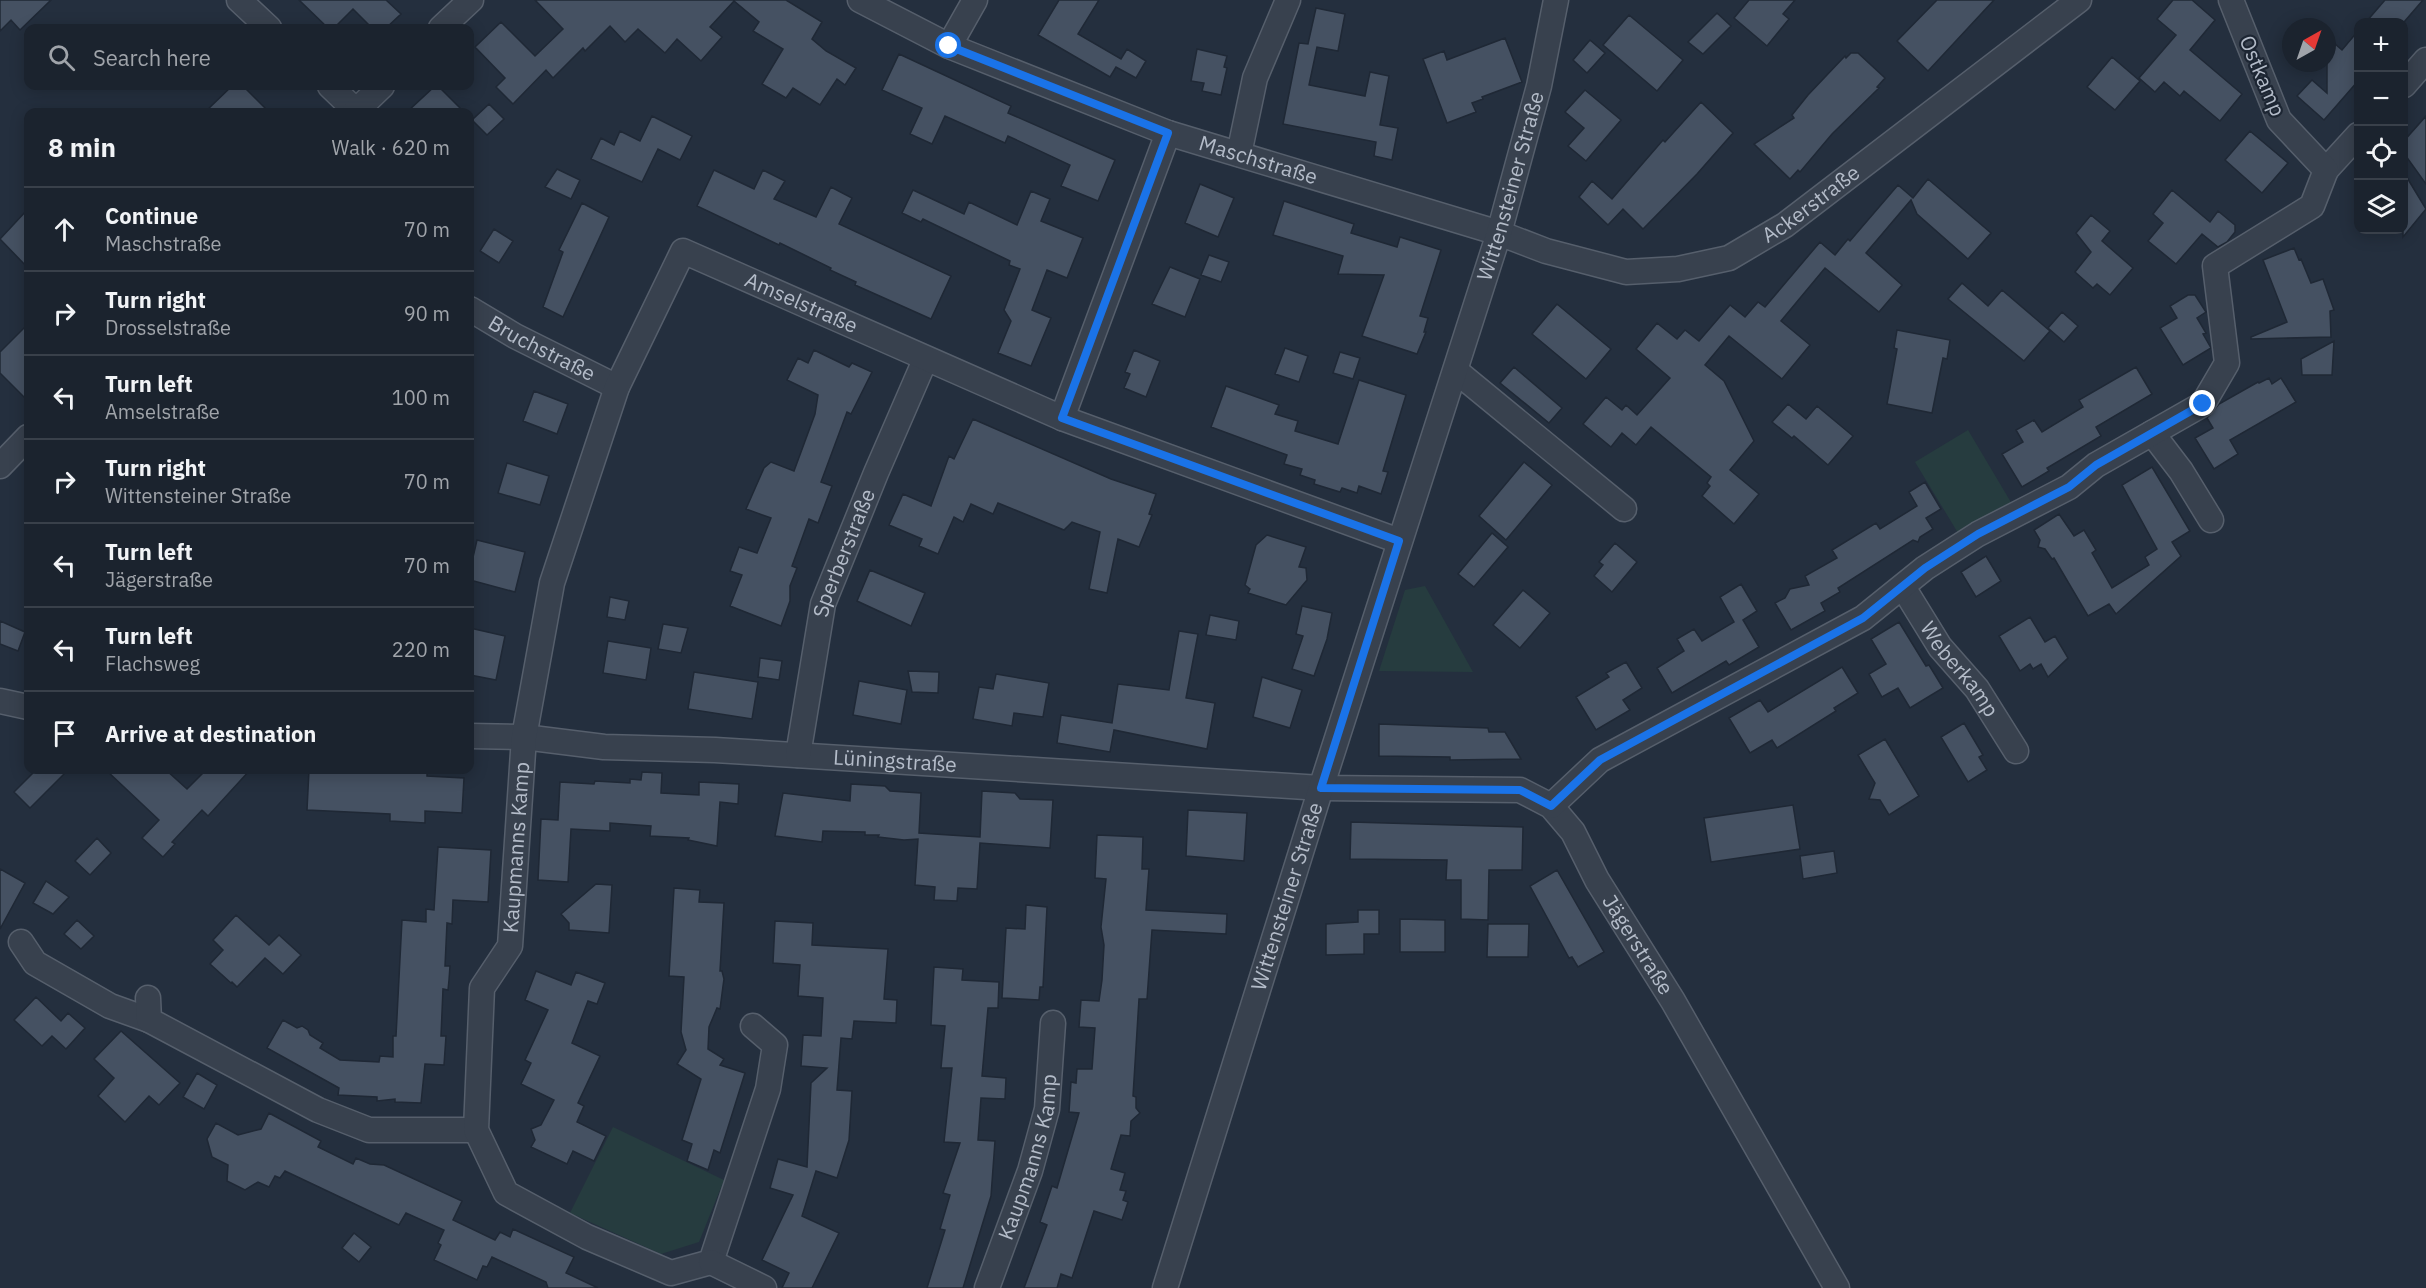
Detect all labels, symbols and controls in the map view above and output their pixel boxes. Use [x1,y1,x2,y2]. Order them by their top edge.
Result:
north arrow [2282,18,2336,72]
map controls [2354,18,2408,234]
button: + [2354,18,2408,72]
search box [24,24,474,90]
street label: Ostkamp [2233,31,2292,120]
route start [935,32,961,58]
icon: search [45,41,78,74]
text: Search here [93,43,211,72]
button: − [2354,72,2408,126]
street label: Wittensteiner Straße [1470,88,1550,284]
button: locate [2354,126,2408,180]
street label: Maschstraße [1196,128,1321,190]
text: 8 min [48,130,116,164]
text: Walk · 620 m [332,134,450,161]
street label: Ackerstraße [1756,158,1865,249]
button: layers [2354,180,2408,234]
text: Continue [105,201,198,230]
icon: ahead [48,213,81,246]
text: 70 m [404,216,450,243]
text: Maschstraße [105,230,221,257]
street label: Amselstraße [741,265,862,339]
text: Turn right [105,285,206,314]
icon: right [48,297,81,330]
text: 90 m [404,300,450,327]
street label: Bruchstraße [483,308,601,387]
text: Drosselstraße [105,314,231,341]
text: Turn left [105,369,193,398]
icon: left [48,381,81,414]
text: 100 m [392,384,450,411]
route end [2189,390,2215,416]
text: Amselstraße [105,398,220,425]
text: Turn right [105,453,206,482]
icon: right [48,465,81,498]
text: 70 m [404,468,450,495]
text: Wittensteiner Straße [105,482,291,509]
street label: Sperberstraße [806,484,881,619]
text: Turn left [105,537,193,566]
icon: left [48,549,81,582]
text: 70 m [404,552,450,579]
text: Jägerstraße [105,566,213,593]
street label: Weberkamp [1914,616,2006,722]
text: Turn left [105,621,193,650]
icon: left [48,633,81,666]
text: 220 m [392,636,450,663]
text: Flachsweg [105,650,200,677]
icon: arrive [48,717,81,750]
text: Arrive at destination [105,719,316,748]
street label: Lüningstraße [832,742,958,778]
street label: Kaupmanns Kamp [496,761,535,934]
street label: Wittensteiner Straße [1244,799,1329,994]
street label: Jägerstraße [1597,889,1681,1000]
street label: Kaupmanns Kamp [991,1073,1062,1244]

